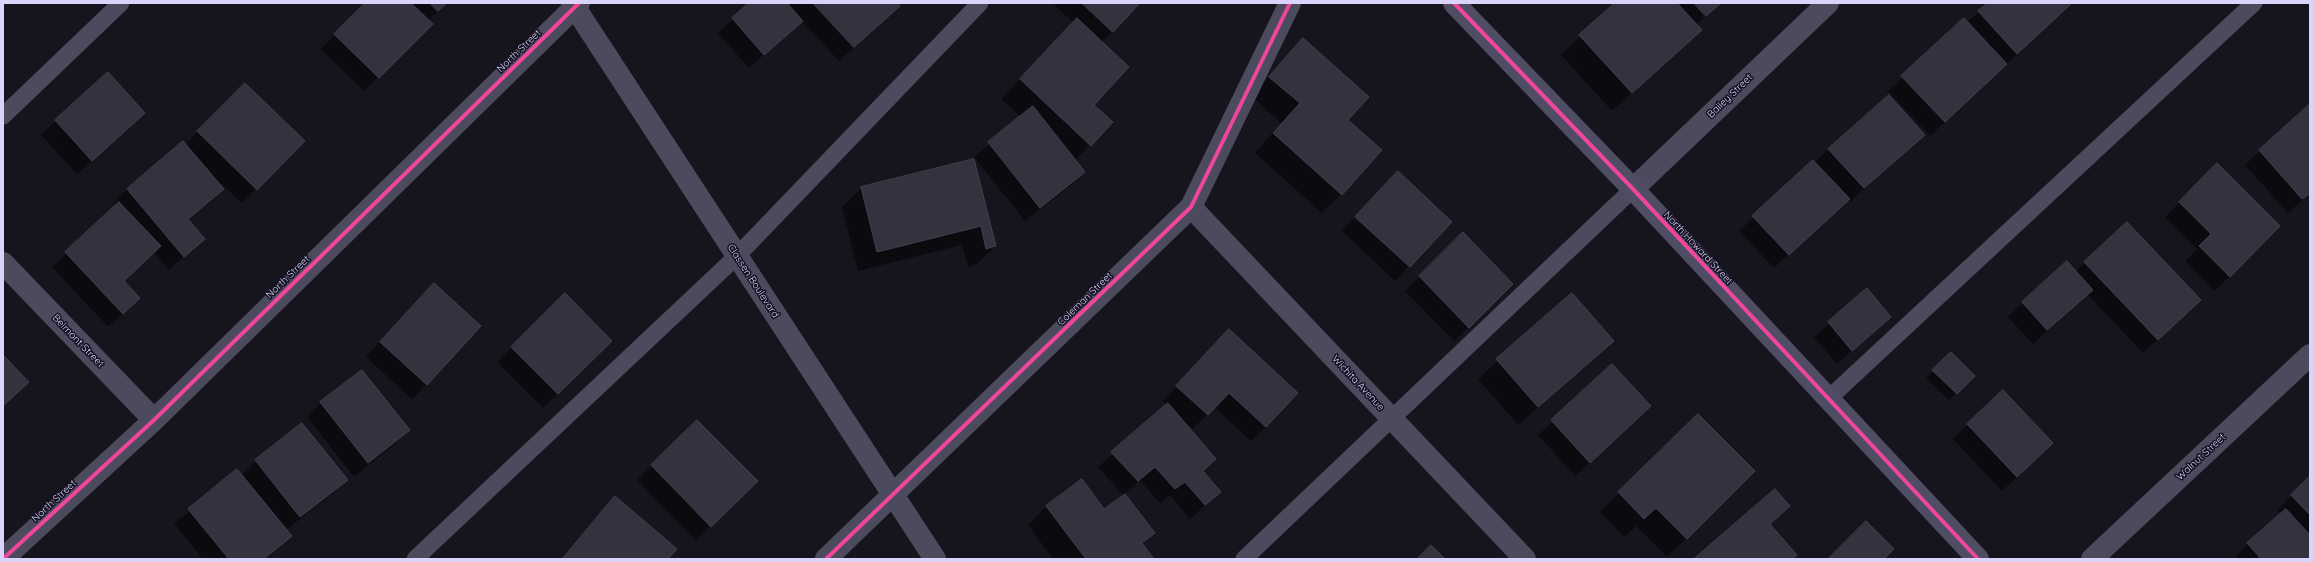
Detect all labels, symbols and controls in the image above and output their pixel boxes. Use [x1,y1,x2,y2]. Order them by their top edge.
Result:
street label: North Street [495,27,543,75]
street label: Bailey Street [1705,71,1755,121]
street label: North Howard Street [1661,209,1735,287]
street label: Classen Boulevard [725,242,781,320]
street label: North Street [264,253,312,301]
street label: Coleman Street [1055,270,1115,328]
street label: Belmont Street [50,312,106,370]
street label: Wichita Avenue [1329,353,1387,413]
street label: Walnut Street [2174,431,2228,483]
street label: North Street [29,477,79,525]

